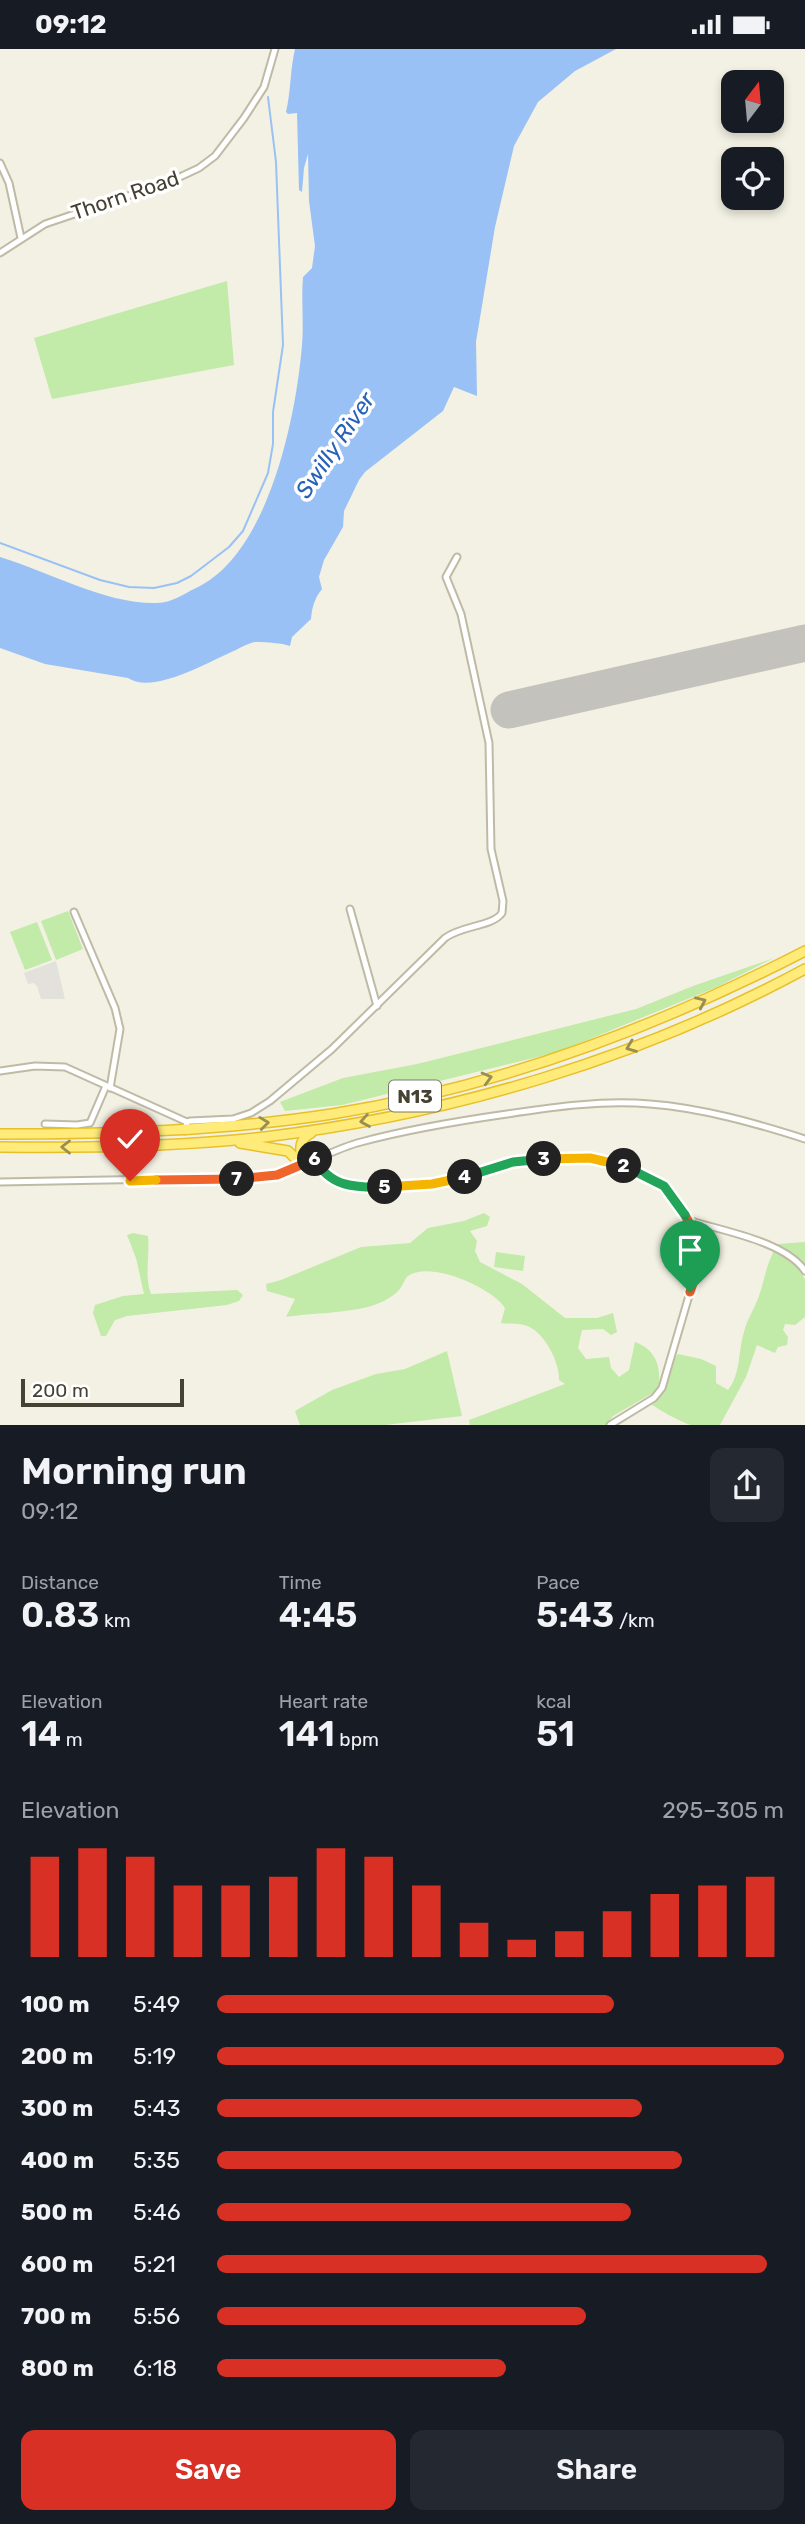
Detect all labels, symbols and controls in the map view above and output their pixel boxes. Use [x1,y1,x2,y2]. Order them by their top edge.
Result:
text: 09:12 [35,9,107,40]
north arrow [721,70,784,133]
map controls [721,70,784,210]
button: locate [721,147,784,210]
street label: Thorn Road [68,165,182,225]
water label: Swilly River [289,386,381,503]
one-way arrow [693,996,706,1010]
one-way arrow [626,1039,638,1053]
one-way arrow [480,1072,492,1087]
road number: N13 [389,1081,441,1112]
pin [100,1109,160,1181]
one-way arrow [359,1112,371,1127]
one-way arrow [258,1115,270,1130]
icon: check [111,1120,149,1158]
one-way arrow [60,1140,71,1155]
pin: 6 [298,1141,332,1177]
pin: 3 [526,1141,562,1177]
text: 6 [308,1147,321,1170]
text: 3 [537,1147,550,1170]
pin: 2 [606,1149,642,1183]
text: 2 [617,1154,630,1177]
pin: 4 [448,1159,482,1195]
pin: 7 [219,1161,254,1197]
text: 4 [458,1165,471,1188]
text: 7 [231,1167,242,1190]
pin: 5 [368,1169,402,1205]
text: 5 [378,1175,391,1198]
pin [660,1220,720,1292]
icon: arrive [671,1231,709,1269]
scale bar [21,1376,184,1408]
text: 200 m [32,1379,89,1402]
text: Morning run [21,1448,247,1494]
button: share [710,1448,784,1522]
text: 09:12 [21,1497,78,1525]
text: Distance [21,1571,99,1594]
text: Time [279,1571,322,1594]
text: Pace [536,1571,580,1594]
text: 0.83 [21,1594,99,1636]
text: 4:45 [279,1594,357,1636]
text: 5:43 [536,1594,614,1636]
text: km [99,1609,131,1632]
text: /km [614,1609,655,1632]
text: Elevation [21,1690,102,1713]
text: Heart rate [279,1690,368,1713]
text: kcal [536,1690,571,1713]
text: 14 [21,1713,61,1755]
text: 141 [279,1713,335,1755]
text: 51 [536,1713,575,1755]
text: m [61,1728,83,1751]
text: bpm [335,1728,379,1751]
text: Elevation [21,1796,120,1824]
text: 295–305 m [662,1796,784,1824]
text: 100 m [21,1990,90,2018]
text: 5:49 [133,1990,180,2018]
text: 200 m [21,2042,93,2070]
text: 5:19 [133,2042,176,2070]
text: 300 m [21,2094,93,2122]
text: 5:43 [133,2094,181,2122]
text: 400 m [21,2146,94,2174]
text: 5:35 [133,2146,180,2174]
text: 500 m [21,2198,93,2226]
text: 5:46 [133,2198,181,2226]
text: 600 m [21,2250,93,2278]
text: 5:21 [133,2250,176,2278]
text: 700 m [21,2302,91,2330]
text: 5:56 [133,2302,180,2330]
text: 800 m [21,2354,94,2382]
text: 6:18 [133,2354,177,2382]
button: Save [21,2430,396,2510]
button: Share [410,2430,784,2510]

